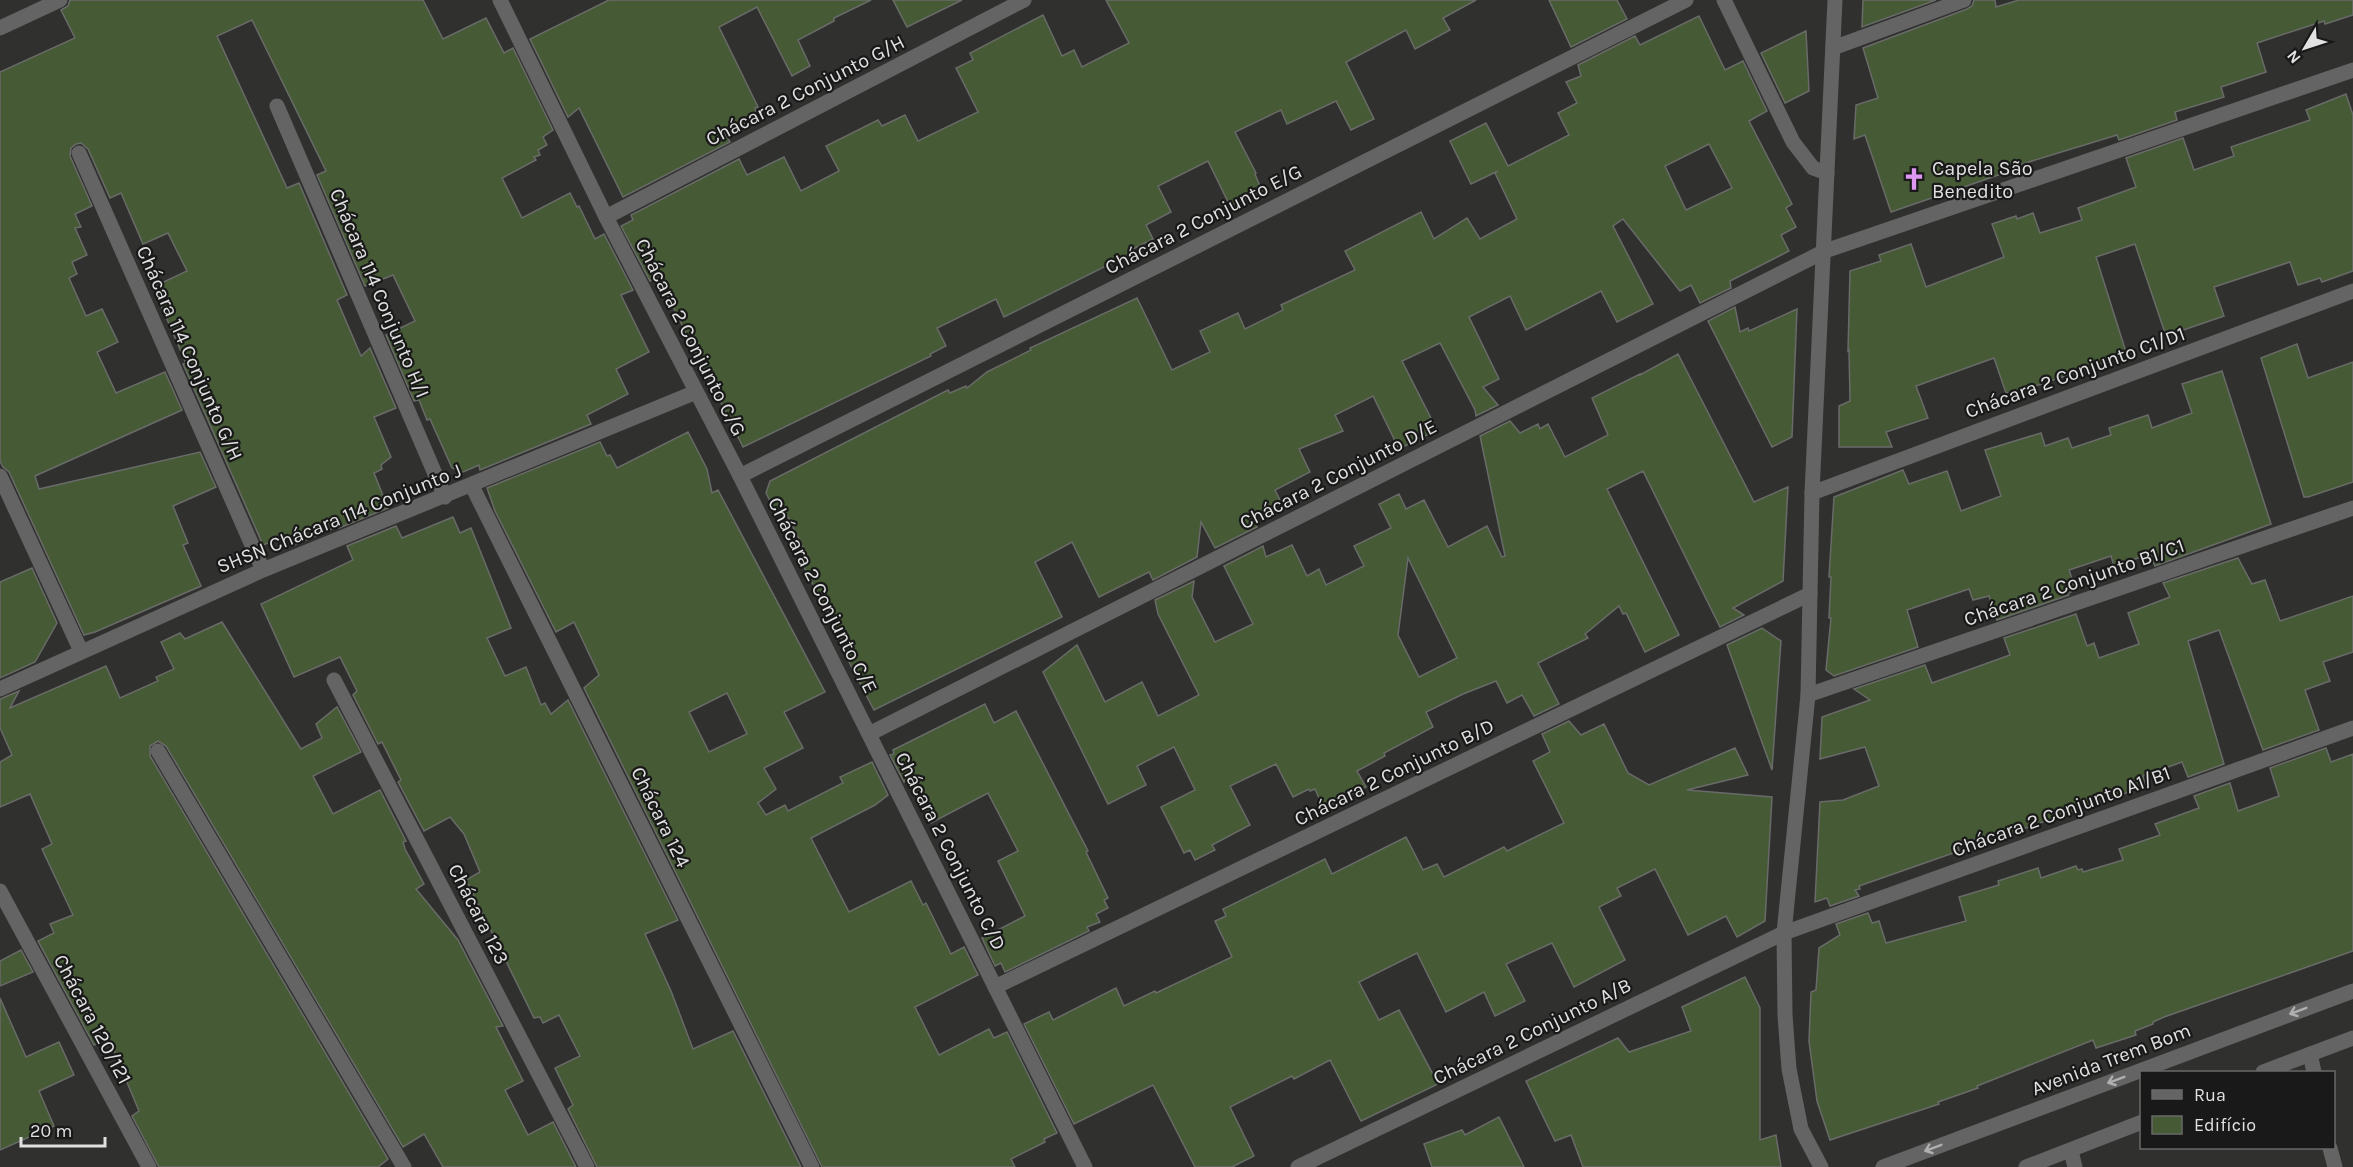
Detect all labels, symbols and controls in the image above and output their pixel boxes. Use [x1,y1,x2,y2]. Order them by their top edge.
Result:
north arrow [2275,18,2335,78]
street label: Chácara 2 Conjunto G/H [702,30,908,151]
text: N [2283,47,2305,68]
place label: Capela São Benedito [1932,157,2033,203]
street label: Chácara 2 Conjunto E/G [1101,160,1305,279]
church icon: Capela São Benedito [1901,166,1927,192]
street label: Chácara 114 Conjunto H/I [325,185,434,401]
street label: Chácara 2 Conjunto C/G [631,235,750,440]
street label: Chácara 114 Conjunto G/H [132,242,247,464]
street label: Chácara 2 Conjunto C1/D1 [1962,322,2188,423]
street label: Chácara 2 Conjunto D/E [1236,415,1441,534]
street label: SHSN Chácara 114 Conjunto J [214,459,465,578]
street label: Chácara 2 Conjunto C/E [763,493,882,697]
street label: Chácara 2 Conjunto B1/C1 [1961,534,2187,631]
street label: Chácara 2 Conjunto B/D [1291,714,1498,831]
street label: Chácara 2 Conjunto C/D [891,748,1011,954]
street label: Chácara 2 Conjunto A1/B1 [1949,761,2173,862]
street label: Chácara 124 [626,763,695,871]
street label: Chácara 123 [443,860,514,968]
street label: Chácara 120/121 [49,951,136,1088]
street label: Chácara 2 Conjunto A/B [1429,973,1635,1089]
one-way arrow [2289,1006,2308,1017]
street label: Avenida Trem Bom [2028,1019,2194,1100]
legend [2140,1071,2335,1149]
one-way arrow [2107,1075,2125,1086]
text: Rua [2194,1084,2226,1106]
scale bar [21,1110,105,1148]
text: Edifício [2194,1114,2256,1136]
text: 20 m [30,1120,72,1142]
one-way arrow [1924,1143,1943,1154]

